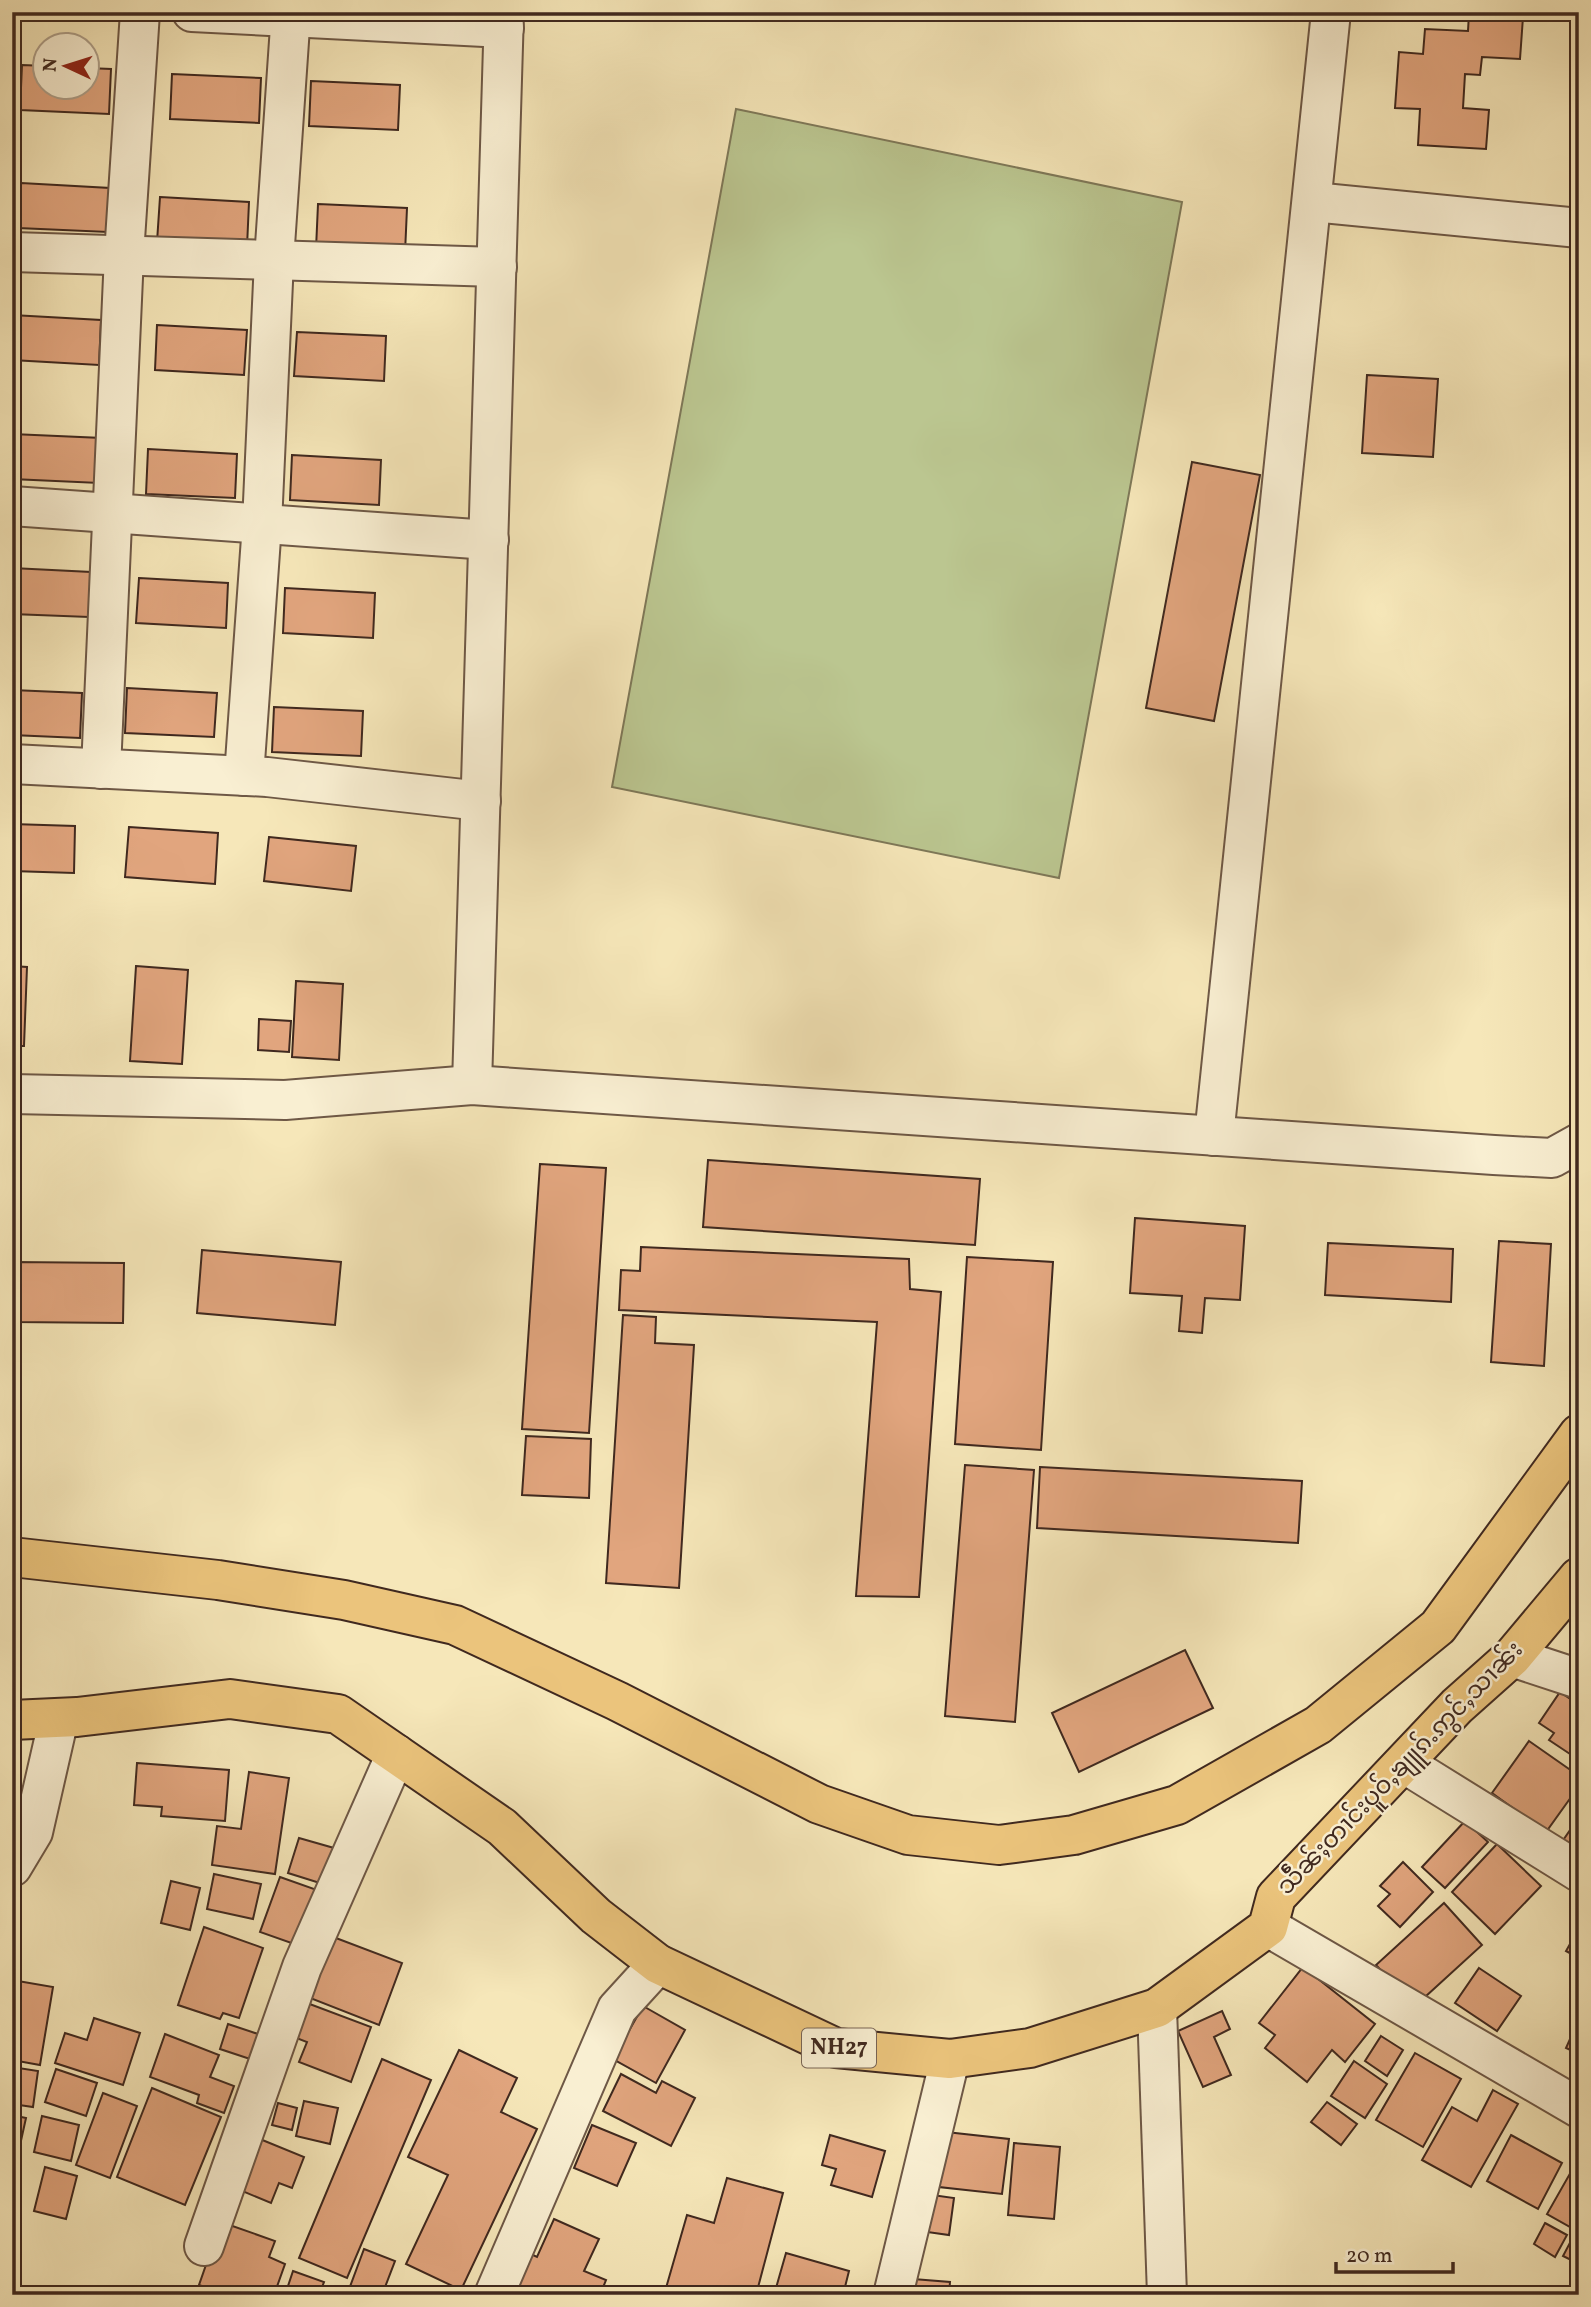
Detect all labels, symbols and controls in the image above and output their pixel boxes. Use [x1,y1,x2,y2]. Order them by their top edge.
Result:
north arrow [32,32,102,102]
text: N [38,57,65,73]
street label: သဵႅၼ်ႈတၢင်းပူဝ်ႇၶျူၵ်ႉဢွင်ႇသၢၼ်း [1270,1634,1532,1904]
road number: NH27 [802,2028,876,2068]
scale bar [1336,2230,1453,2274]
text: 20 m [1346,2242,1392,2271]

